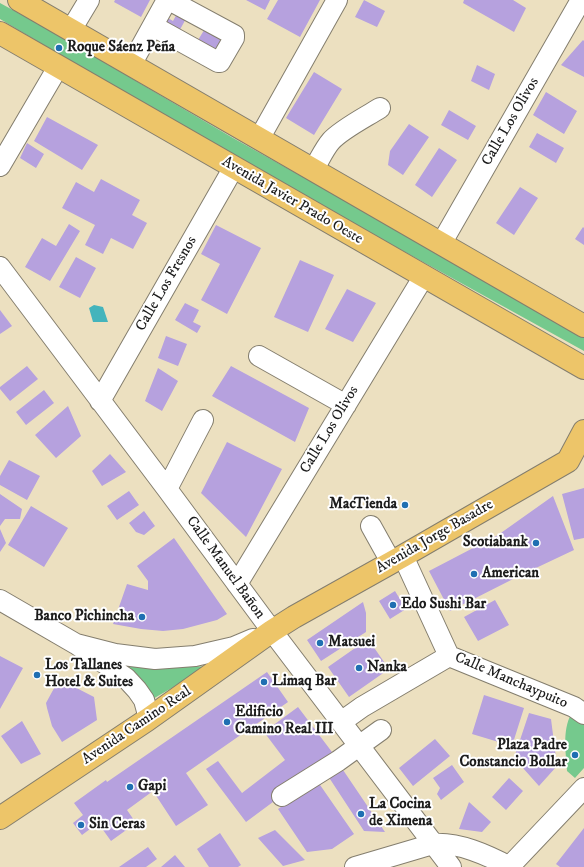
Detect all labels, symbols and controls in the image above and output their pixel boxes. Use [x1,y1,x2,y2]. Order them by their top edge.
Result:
place label: Roque Sáenz Peña [67,39,175,57]
marker: Roque Sáenz Peña [54,43,64,53]
street label: Calle Los Olivos [479,75,543,169]
street label: Avenida Javier Prado Oeste [218,153,366,249]
street label: Calle Los Fresnos [133,233,201,335]
street label: Calle Los Olivos [297,383,363,477]
place label: MacTienda [329,496,397,514]
street label: Avenida Jorge Basadre [373,496,497,578]
marker: MacTienda [400,500,410,510]
street label: Calle Manuel Bañon [182,513,268,623]
place label: Scotiabank [463,534,528,552]
marker: Scotiabank [531,538,541,548]
place label: American [482,565,539,583]
marker: American [469,569,479,579]
place label: Edo Sushi Bar [401,596,486,614]
marker: Edo Sushi Bar [388,600,398,610]
place label: Banco Pichincha [34,608,134,626]
marker: Banco Pichincha [137,612,147,622]
place label: Matsuei [328,634,375,652]
marker: Matsuei [315,638,325,648]
street label: Calle Manchaypuito [452,649,570,713]
place label: Los Tallanes Hotel & Suites [45,657,133,692]
place label: Nanka [367,659,407,677]
marker: Nanka [354,663,364,673]
marker: Los Tallanes Hotel & Suites [32,670,42,680]
place label: Limaq Bar [272,673,336,691]
marker: Limaq Bar [259,677,269,687]
street label: Avenida Camino Real [79,683,195,769]
place label: Edificio Camino Real III [235,704,334,739]
marker: Edificio Camino Real III [222,717,232,727]
place label: Plaza Padre Constancio Bollar [459,737,567,772]
marker: Plaza Padre Constancio Bollar [570,750,580,760]
place label: Gapi [138,778,166,796]
marker: Gapi [125,782,135,792]
place label: La Cocina de Ximena [369,796,432,831]
marker: La Cocina de Ximena [356,809,366,819]
place label: Sin Ceras [89,816,145,834]
marker: Sin Ceras [76,820,86,830]

